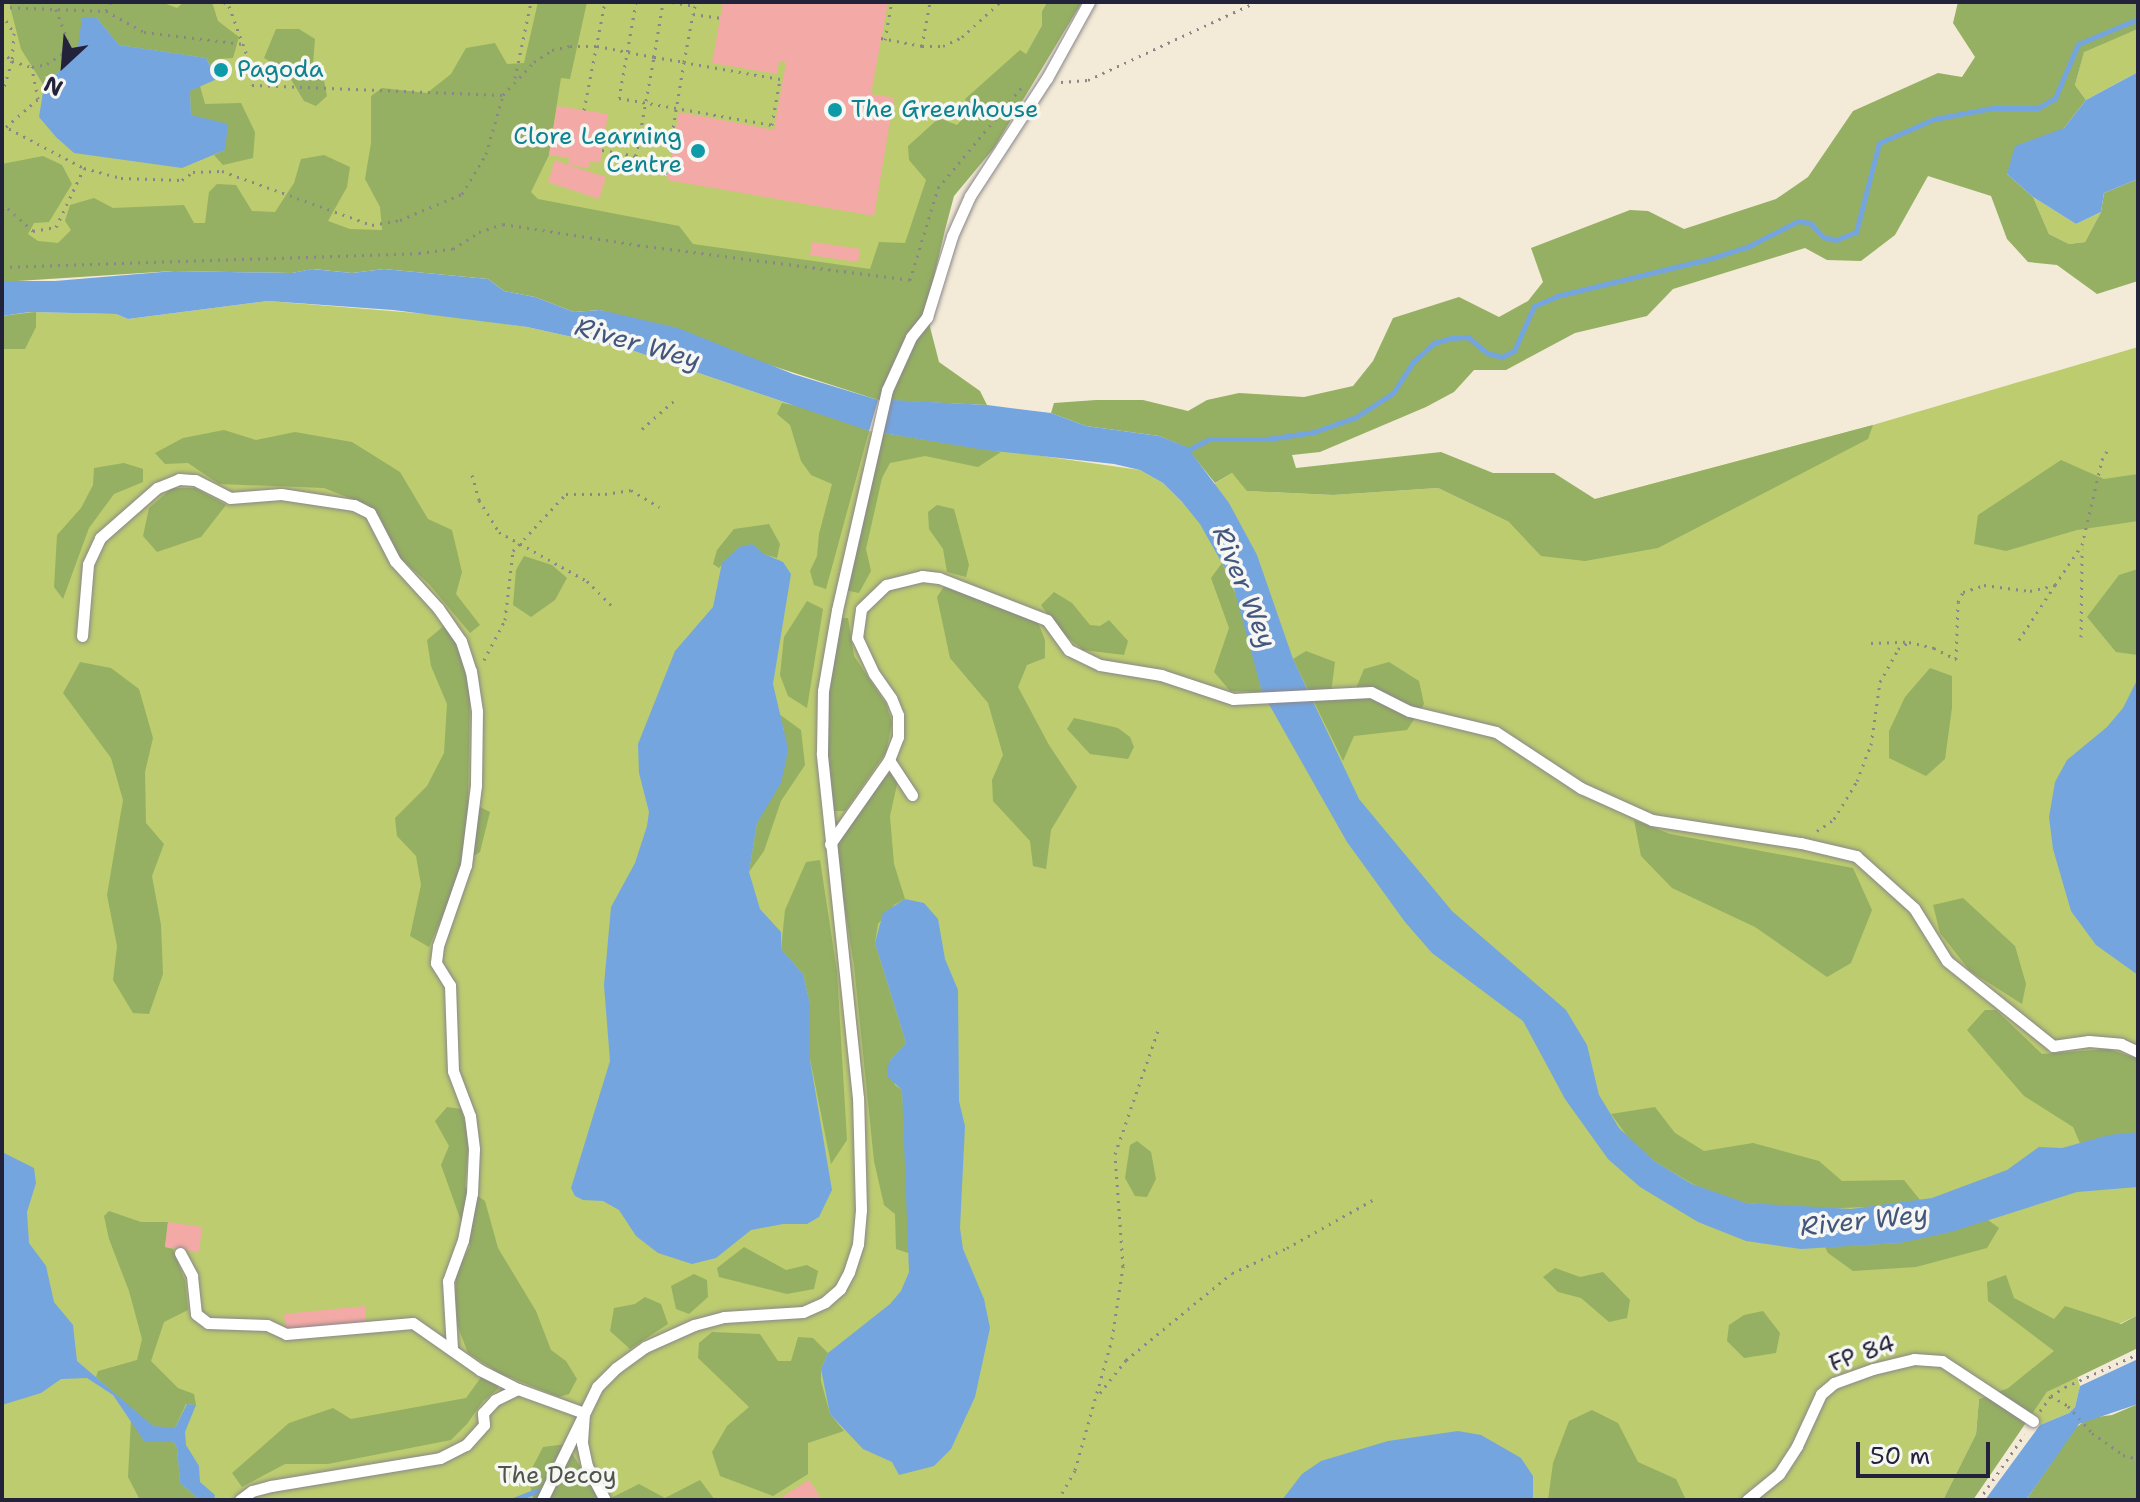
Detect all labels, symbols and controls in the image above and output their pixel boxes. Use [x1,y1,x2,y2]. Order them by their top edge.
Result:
north arrow [24,24,104,104]
place label: Pagoda [237,56,324,84]
marker: Pagoda [212,61,230,79]
text: N [39,69,67,103]
place label: The Greenhouse [851,96,1039,124]
marker: The Greenhouse [826,101,844,119]
place label: Clore Learning Centre [513,123,682,179]
marker: Clore Learning Centre [689,142,707,160]
water label: River Wey [572,310,704,376]
water label: River Wey [1206,521,1284,653]
water label: River Wey [1798,1198,1930,1242]
street label: FP 84 [1825,1329,1899,1379]
scale bar [1860,1426,1994,1476]
text: 50 m [1870,1440,1930,1472]
park label: The Decoy [498,1462,616,1490]

